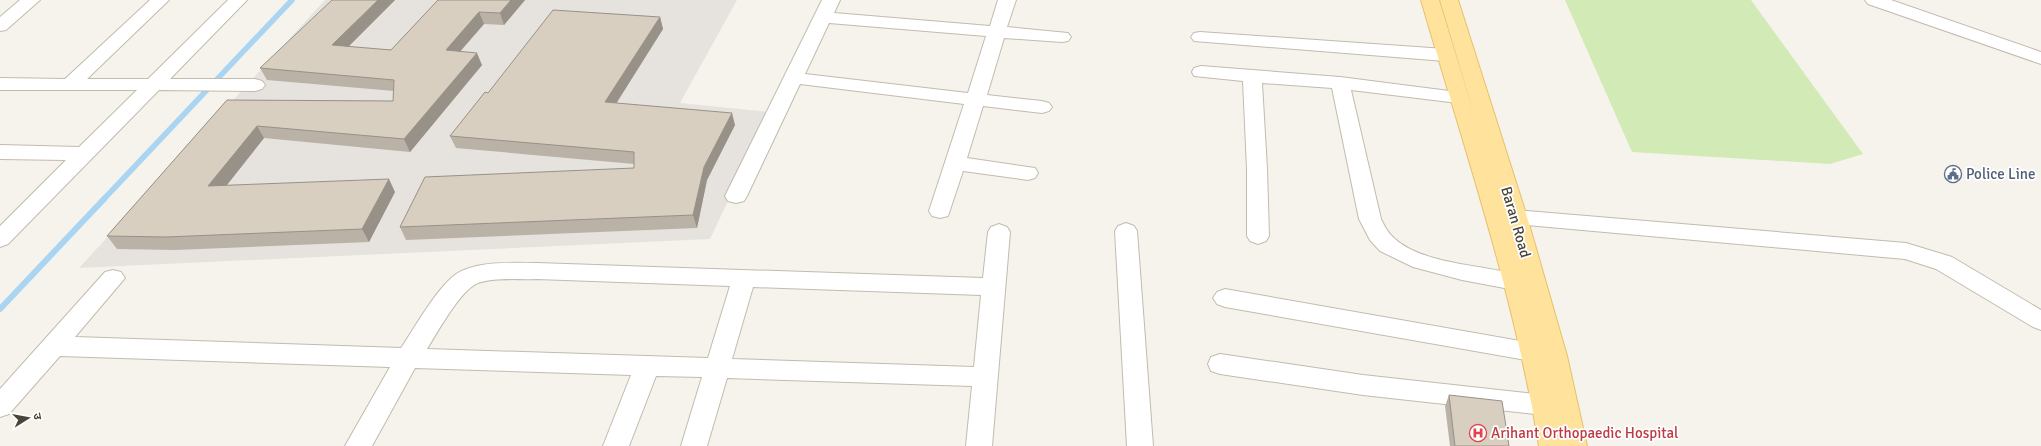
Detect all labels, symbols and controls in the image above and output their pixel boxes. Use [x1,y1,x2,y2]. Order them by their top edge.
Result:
public building icon: Police Line [1943,164,1963,184]
place label: Police Line [1966,165,2035,183]
street label: Baran Road [1497,184,1535,260]
north arrow [8,398,48,438]
text: उ [30,412,44,421]
hospital icon: Arihant Orthopaedic Hospital [1468,423,1488,443]
place label: Arihant Orthopaedic Hospital [1491,424,1678,442]

